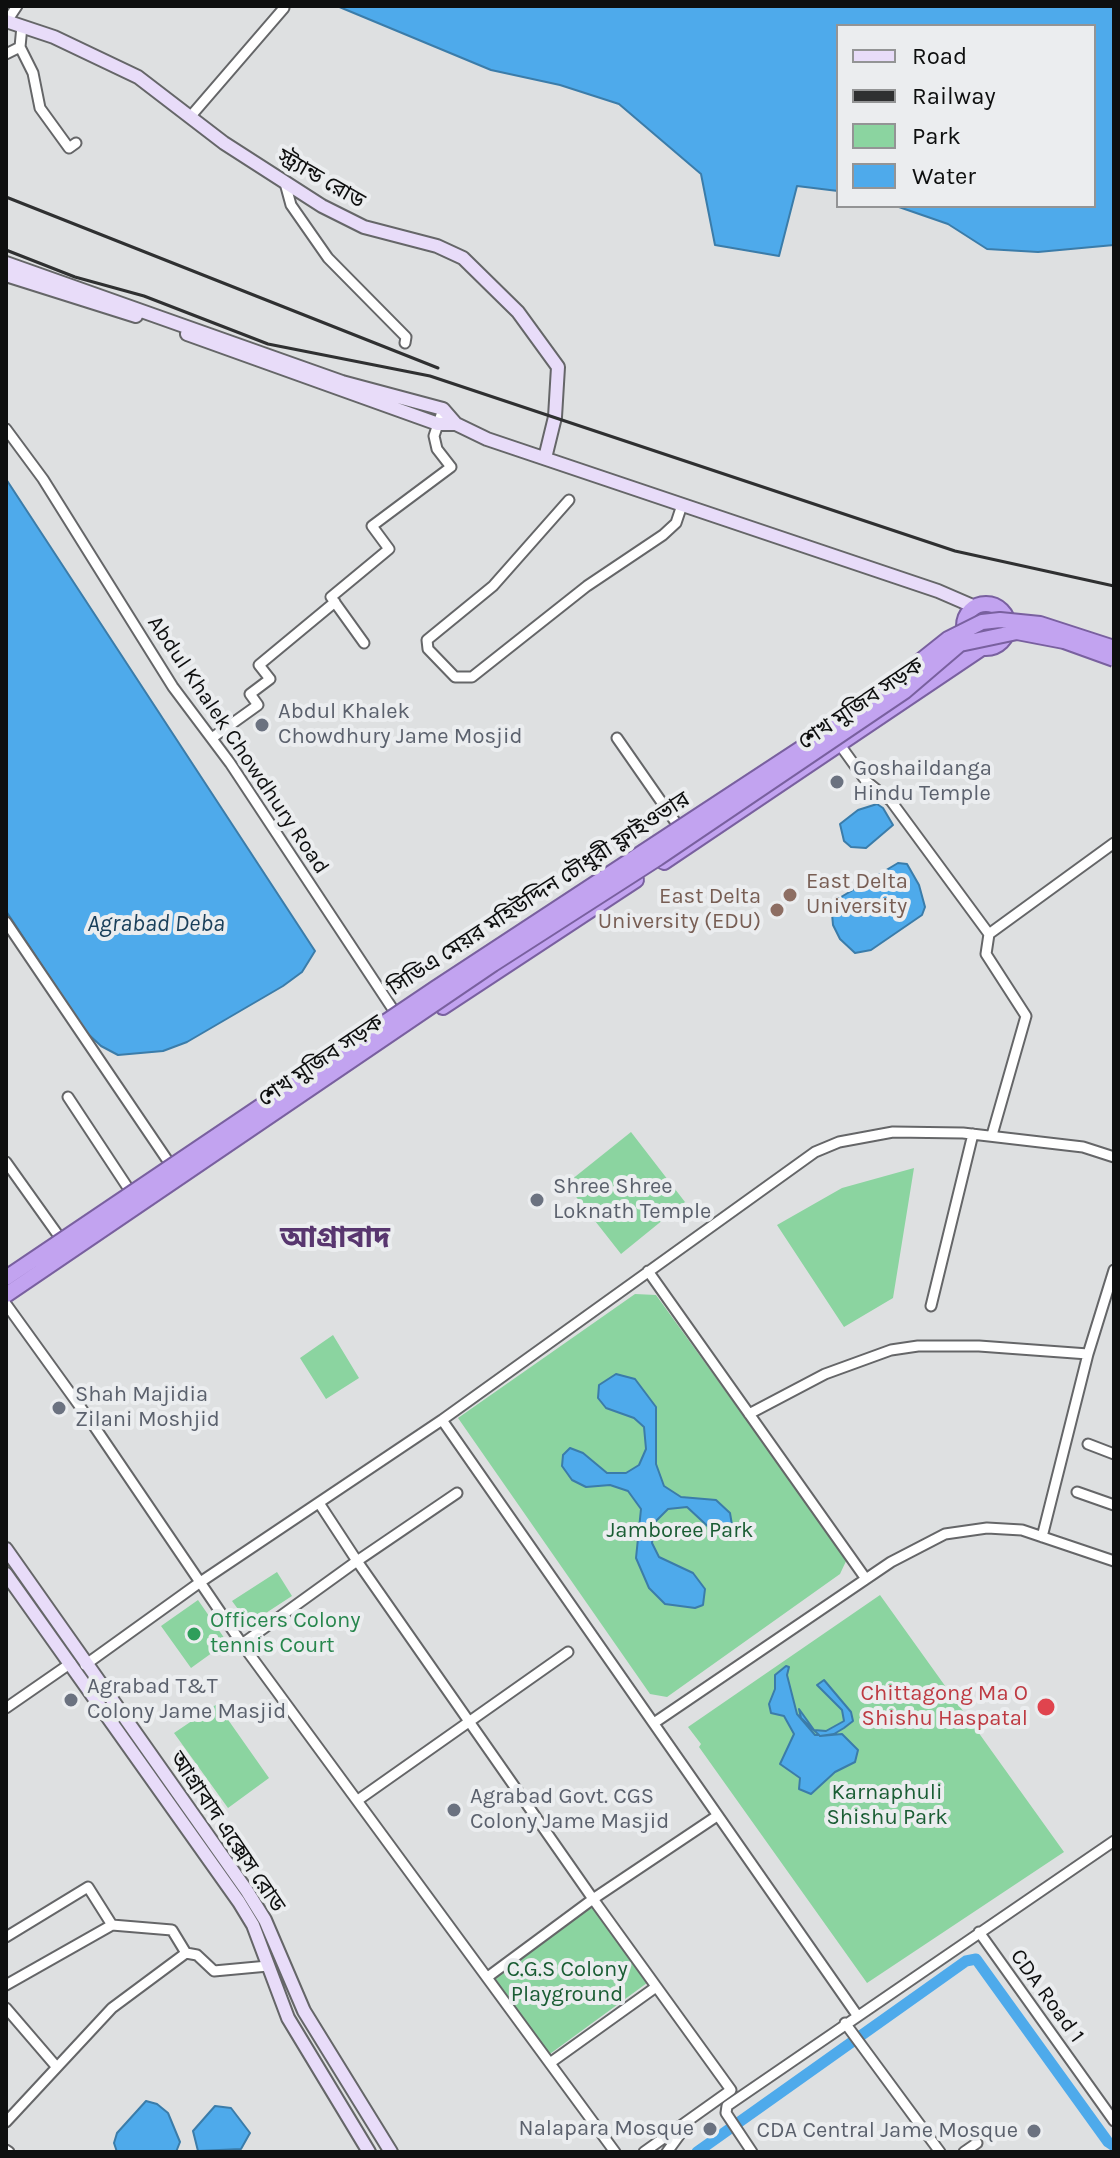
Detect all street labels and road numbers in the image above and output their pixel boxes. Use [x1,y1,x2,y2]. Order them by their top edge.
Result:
street label: স্ট্র্যান্ড রোড [273,143,369,215]
street label: Abdul Khalek Chowdhury Road [142,611,334,879]
street label: শেখ মুজিব সড়ক [793,652,929,756]
street label: সিডিএ মেয়র মহিউদ্দিন চৌধুরী ফ্লাইওভার [383,786,695,1002]
street label: শেখ মুজিব সড়ক [253,1009,389,1113]
street label: আগ্রাবাদ এক্সেস রোড [163,1747,291,1917]
street label: CDA Road 1 [1004,1944,1090,2048]

